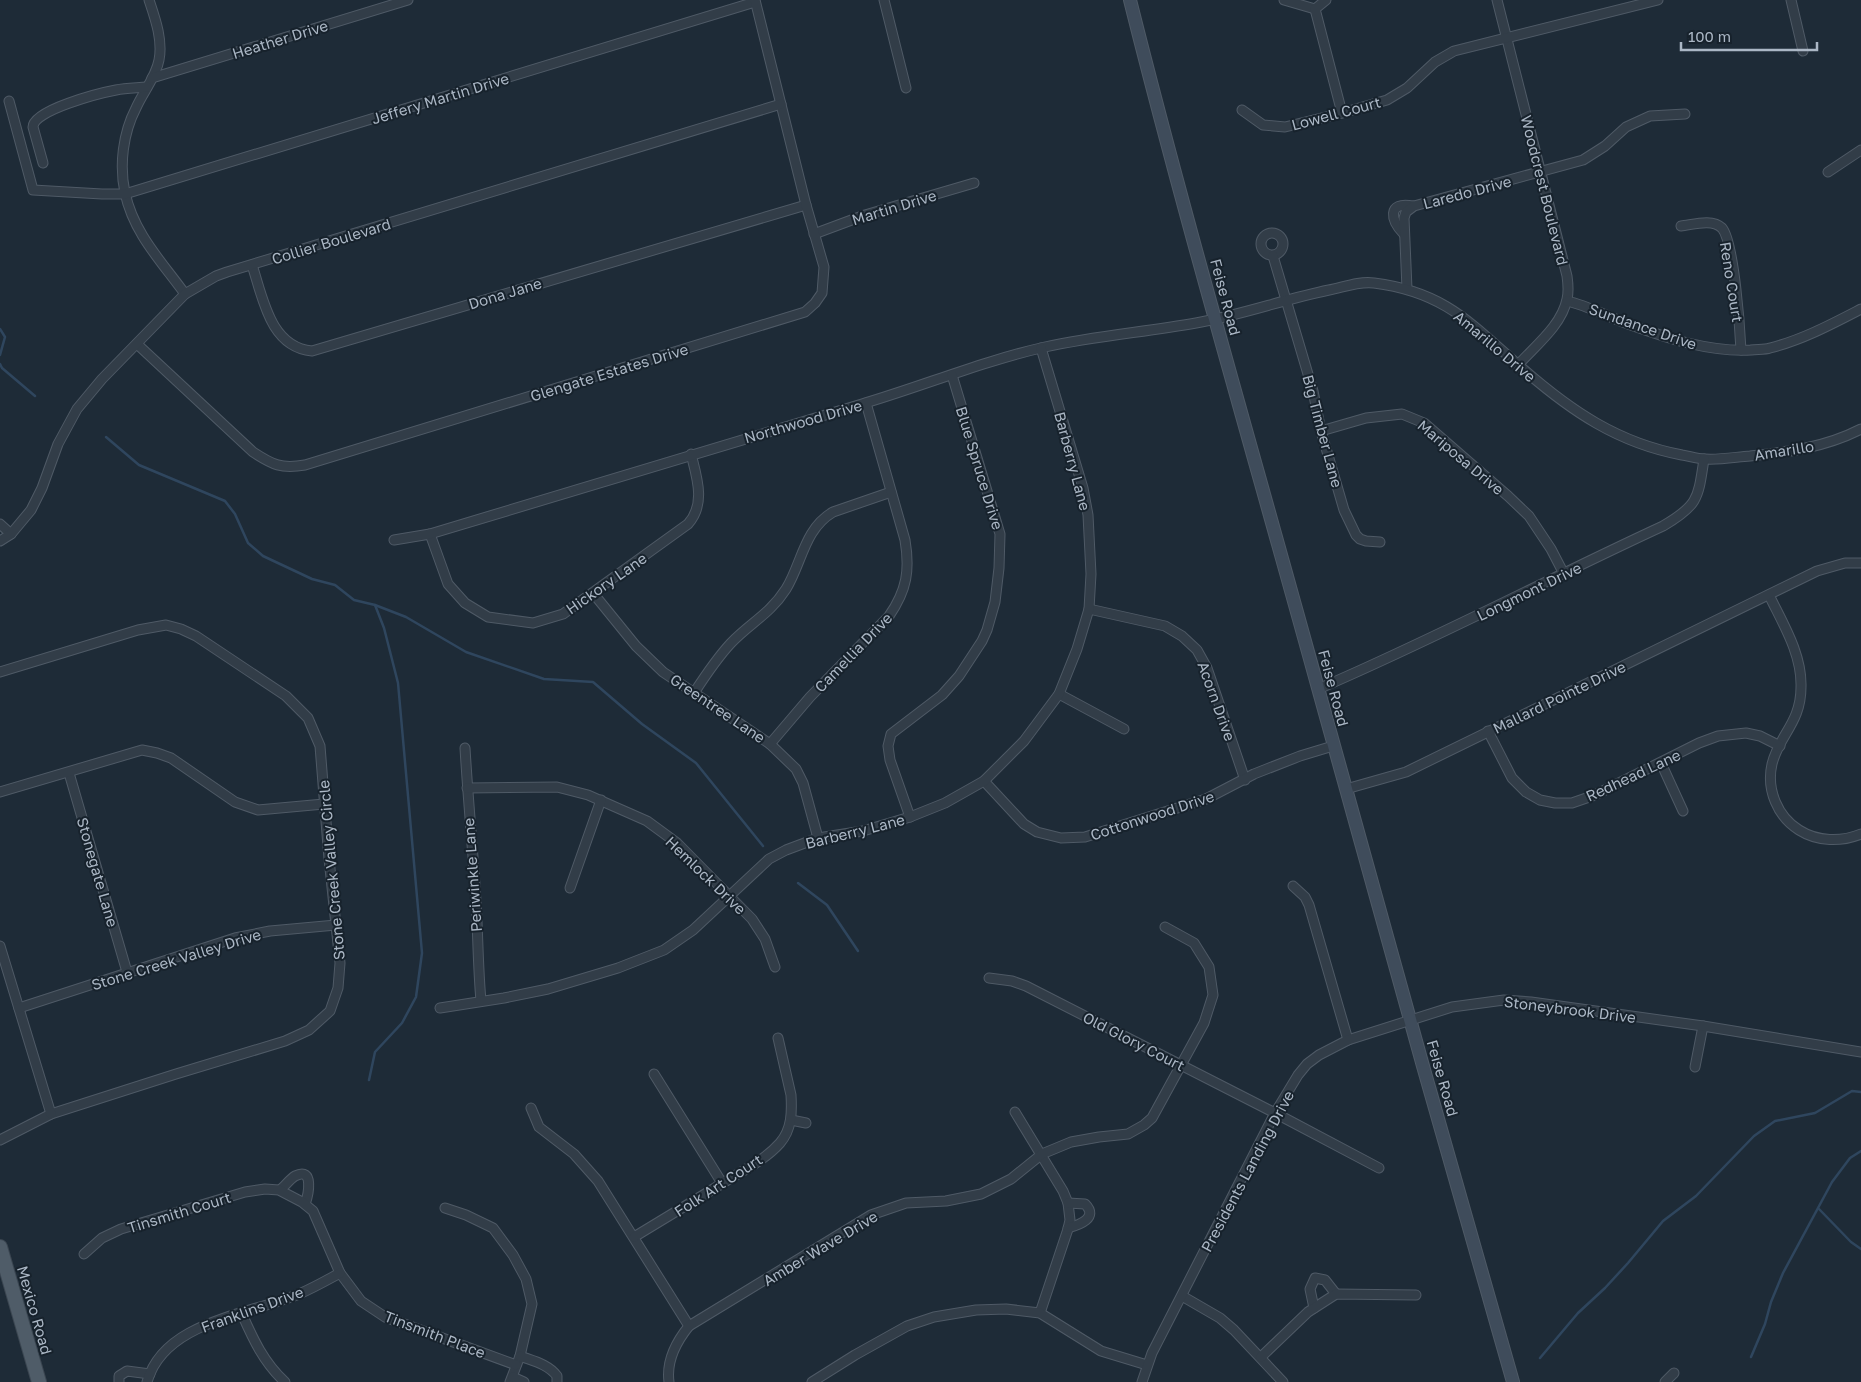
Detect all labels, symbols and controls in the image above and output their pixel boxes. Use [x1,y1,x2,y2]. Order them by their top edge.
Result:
street label: Heather Drive [230,16,330,62]
scale bar [1681,20,1817,52]
text: 100 m [1688,27,1731,45]
street label: Jeffery Martin Drive [369,68,511,127]
street label: Lowell Court [1289,92,1383,134]
street label: Woodcrest Boulevard [1518,113,1572,267]
street label: Laredo Drive [1421,171,1513,212]
street label: Martin Drive [849,185,939,228]
street label: Collier Boulevard [269,214,393,268]
street label: Reno Court [1717,241,1747,323]
street label: Feise Road [1207,257,1245,337]
street label: Dona Jane [466,273,544,313]
street label: Sundance Drive [1587,299,1699,353]
street label: Amarillo Drive [1451,307,1540,386]
street label: Glengate Estates Drive [528,339,690,405]
street label: Big Timber Lane [1299,373,1347,490]
street label: Northwood Drive [742,395,864,446]
street label: Blue Spruce Drive [953,404,1007,532]
street label: Barberry Lane [1051,410,1095,513]
street label: Mariposa Drive [1414,416,1508,498]
street label: Amarillo [1753,436,1815,464]
street label: Hickory Lane [562,548,650,617]
street label: Longmont Drive [1474,558,1584,624]
street label: Camellia Drive [811,608,896,696]
street label: Feise Road [1315,648,1353,728]
street label: Mallard Pointe Drive [1490,657,1629,737]
street label: Acorn Drive [1194,659,1240,743]
street label: Greentree Lane [667,670,769,747]
street label: Redhead Lane [1583,745,1684,805]
street label: Stone Creek Valley Circle [314,779,348,961]
street label: Cottonwood Drive [1088,786,1217,844]
street label: Barberry Lane [803,810,907,852]
street label: Stonegate Lane [74,815,122,929]
street label: Periwinkle Lane [459,817,485,933]
street label: Hemlock Drive [662,832,750,918]
street label: Stone Creek Valley Drive [89,925,263,993]
street label: Stoneybrook Drive [1503,992,1637,1026]
street label: Old Glory Court [1080,1008,1188,1074]
street label: Feise Road [1424,1038,1462,1118]
street label: Presidents Landing Drive [1197,1087,1297,1255]
street label: Folk Art Court [671,1150,765,1220]
street label: Tinsmith Court [125,1188,233,1236]
street label: Amber Wave Drive [759,1207,881,1289]
street label: Mexico Road [14,1264,56,1356]
street label: Franklins Drive [198,1282,306,1336]
street label: Tinsmith Place [382,1306,488,1362]

